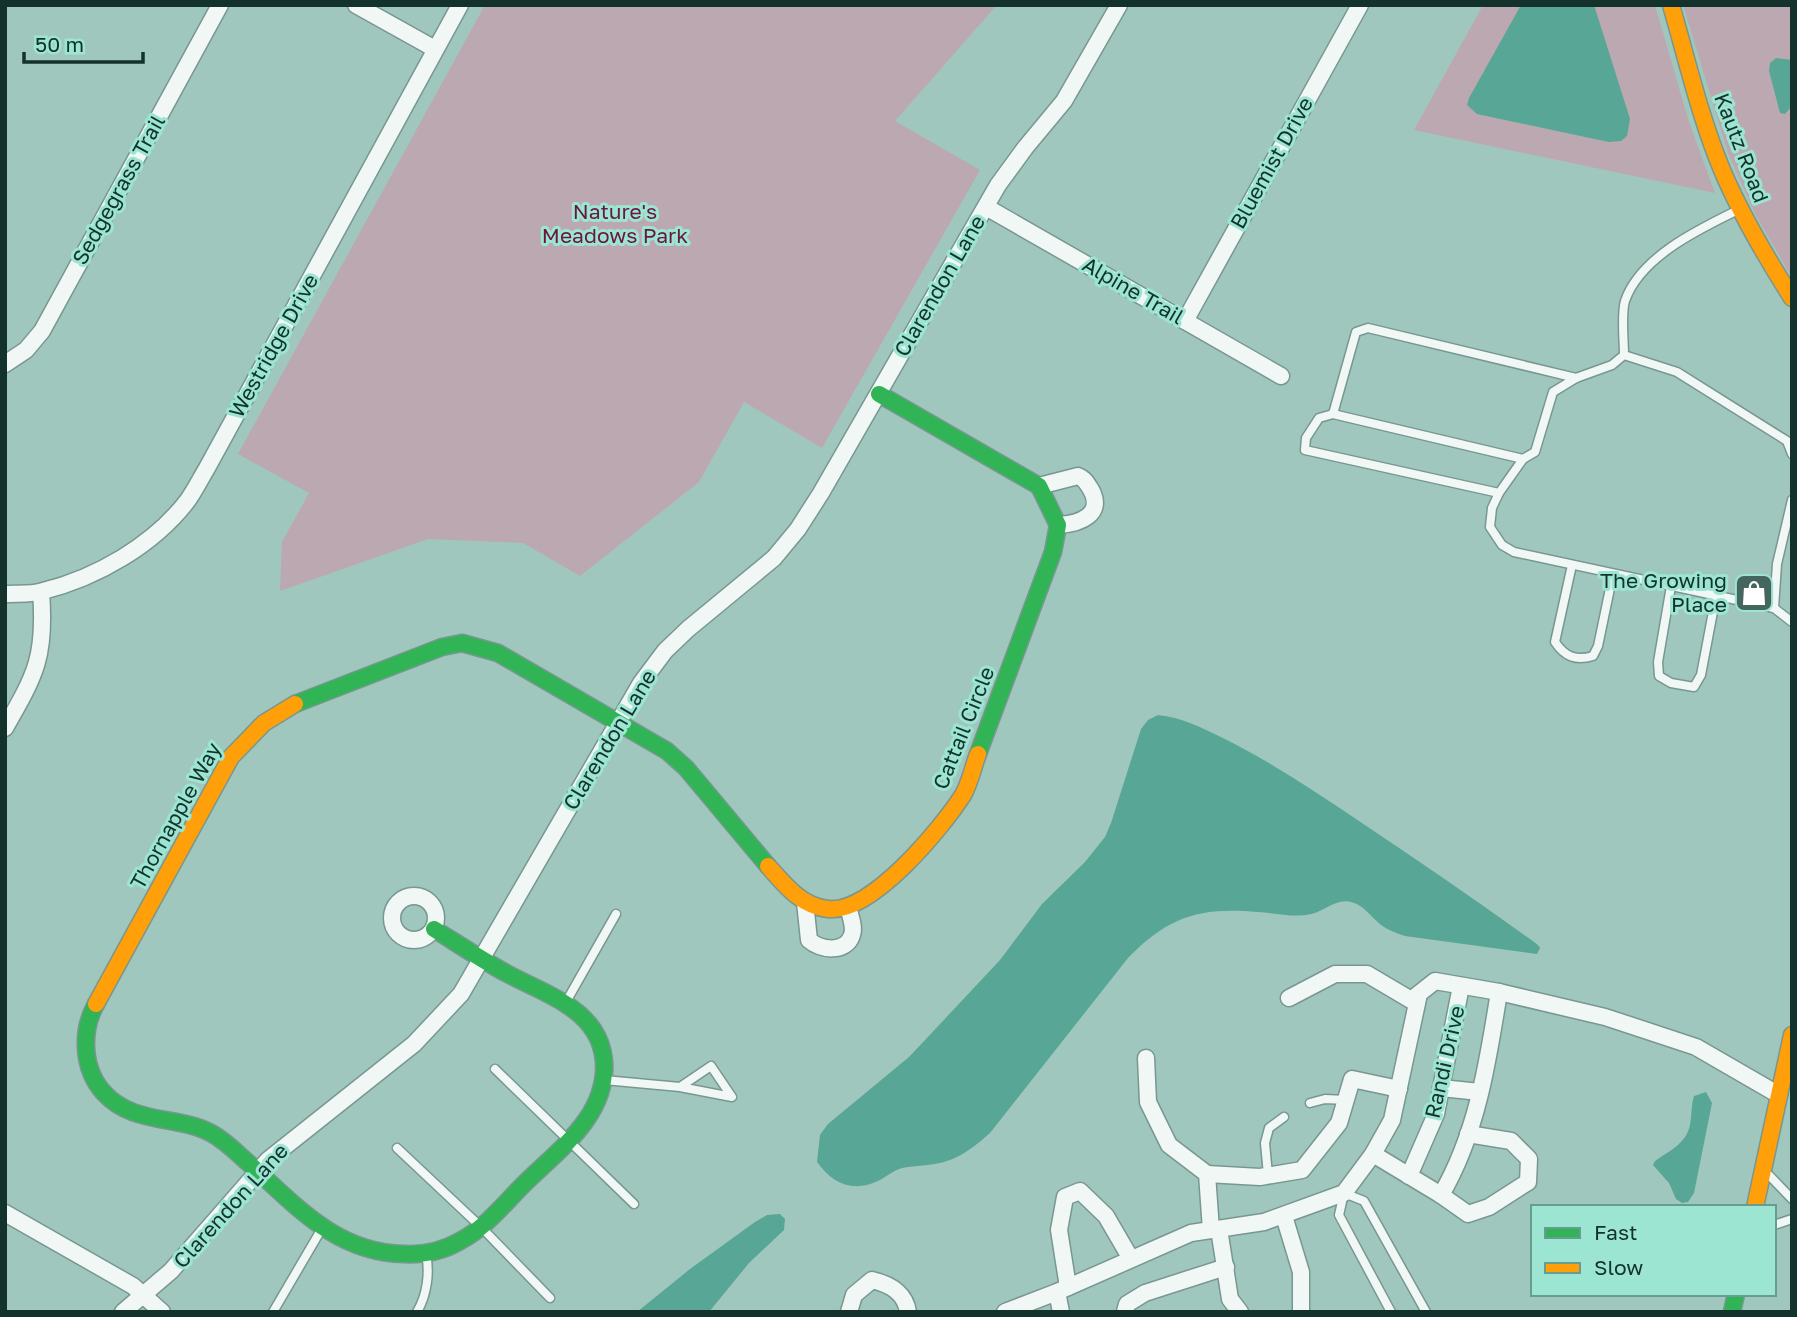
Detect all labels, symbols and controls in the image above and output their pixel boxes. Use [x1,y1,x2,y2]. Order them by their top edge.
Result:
scale bar [24,21,144,65]
text: 50 m [35,31,84,57]
street label: Kautz Road [1709,89,1775,206]
street label: Bluemist Drive [1224,92,1318,233]
street label: Sedgegrass Trail [66,110,170,269]
park label: Nature's Meadows Park [542,198,688,248]
street label: Clarendon Lane [888,210,990,361]
street label: Alpine Trail [1078,251,1189,330]
street label: Westridge Drive [223,269,323,422]
place label: The Growing Place [1600,567,1727,617]
shop icon: The Growing Place [1733,572,1775,614]
street label: Cattail Circle [927,662,999,793]
street label: Clarendon Lane [557,665,661,814]
street label: Thornapple Way [124,737,226,893]
street label: Randi Drive [1418,1003,1470,1121]
street label: Clarendon Lane [167,1138,293,1273]
legend [1531,1205,1776,1296]
text: Fast [1594,1219,1637,1245]
text: Slow [1594,1254,1643,1280]

